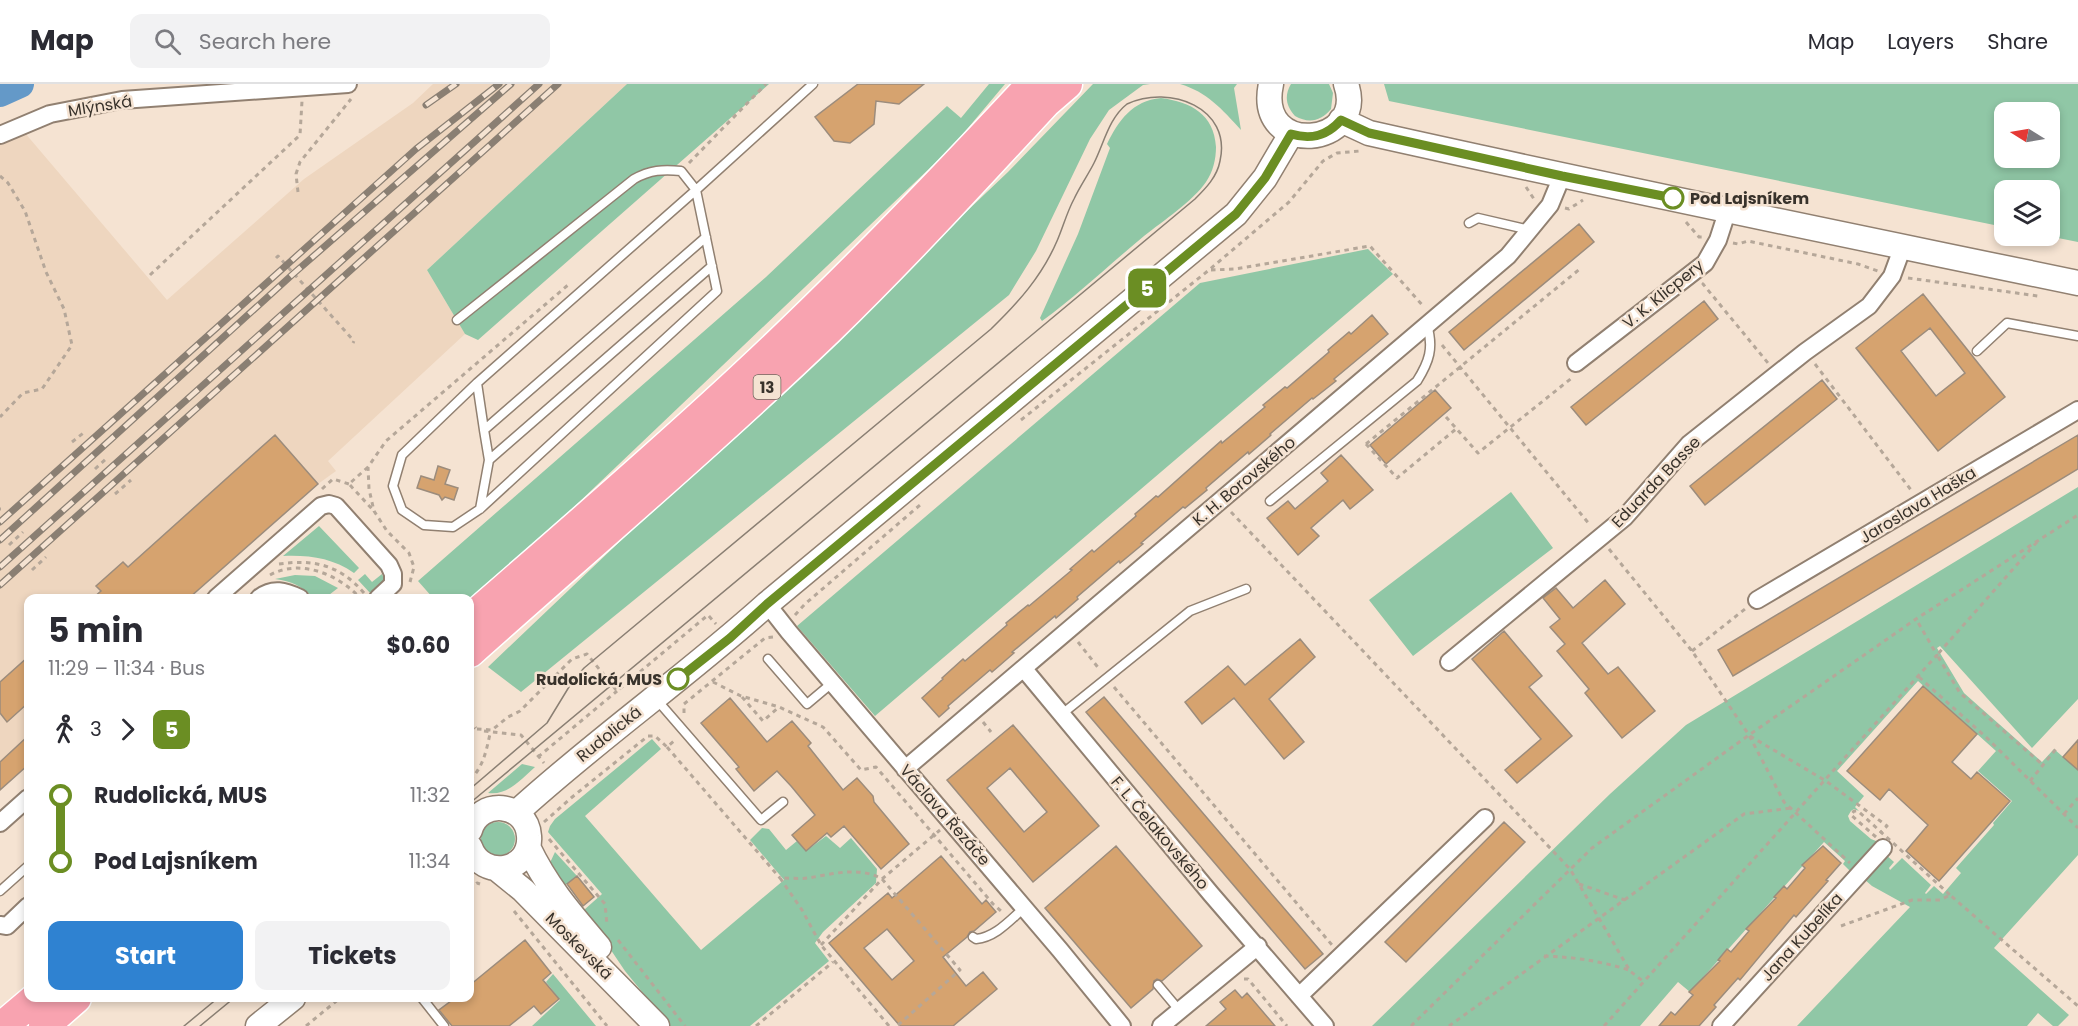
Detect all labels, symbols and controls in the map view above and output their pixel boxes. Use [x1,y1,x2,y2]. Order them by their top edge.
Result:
search box [130,14,550,68]
text: Map [30,21,94,60]
icon: search [151,25,184,58]
text: Search here [199,26,331,57]
text: Map [1808,27,1854,56]
text: Layers [1887,27,1954,56]
text: Share [1987,27,2048,56]
street label: Mlýnská [66,90,134,122]
north arrow [1994,102,2060,168]
map controls [1994,102,2060,246]
button: layers [1994,180,2060,246]
marker: Pod Lajsníkem [1662,187,1684,209]
place label: Pod Lajsníkem [1690,187,1809,210]
street label: V. K. Klicpery [1617,254,1709,334]
line badge: 5 [1128,268,1166,308]
text: 5 [1140,274,1154,303]
road number: 13 [754,375,780,399]
street label: K. H. Borovského [1188,431,1300,531]
street label: Eduarda Basse [1606,431,1706,533]
street label: Jaroslava Haška [1856,461,1980,549]
text: 5 min [48,607,143,654]
text: $0.60 [387,630,450,661]
text: 11:29 – 11:34 · Bus [48,654,205,682]
place label: Rudolická, MUS [536,668,662,691]
marker: Rudolická, MUS [667,668,689,690]
street label: Rudolická [572,701,646,767]
icon: walk [48,713,81,746]
icon: forward [111,713,144,746]
text: 3 [90,715,102,743]
text: 5 [165,715,178,744]
street label: Václava Řezáče [894,759,996,871]
street label: F. L. Čelakovského [1106,771,1214,895]
text: Rudolická, MUS [94,780,267,811]
text: 11:32 [410,781,450,809]
text: Pod Lajsníkem [94,846,258,877]
text: 11:34 [409,847,450,875]
street label: Jana Kubelíka [1756,888,1848,986]
street label: Moskevská [540,907,618,985]
button: Start [48,921,243,990]
button: Tickets [255,921,450,990]

